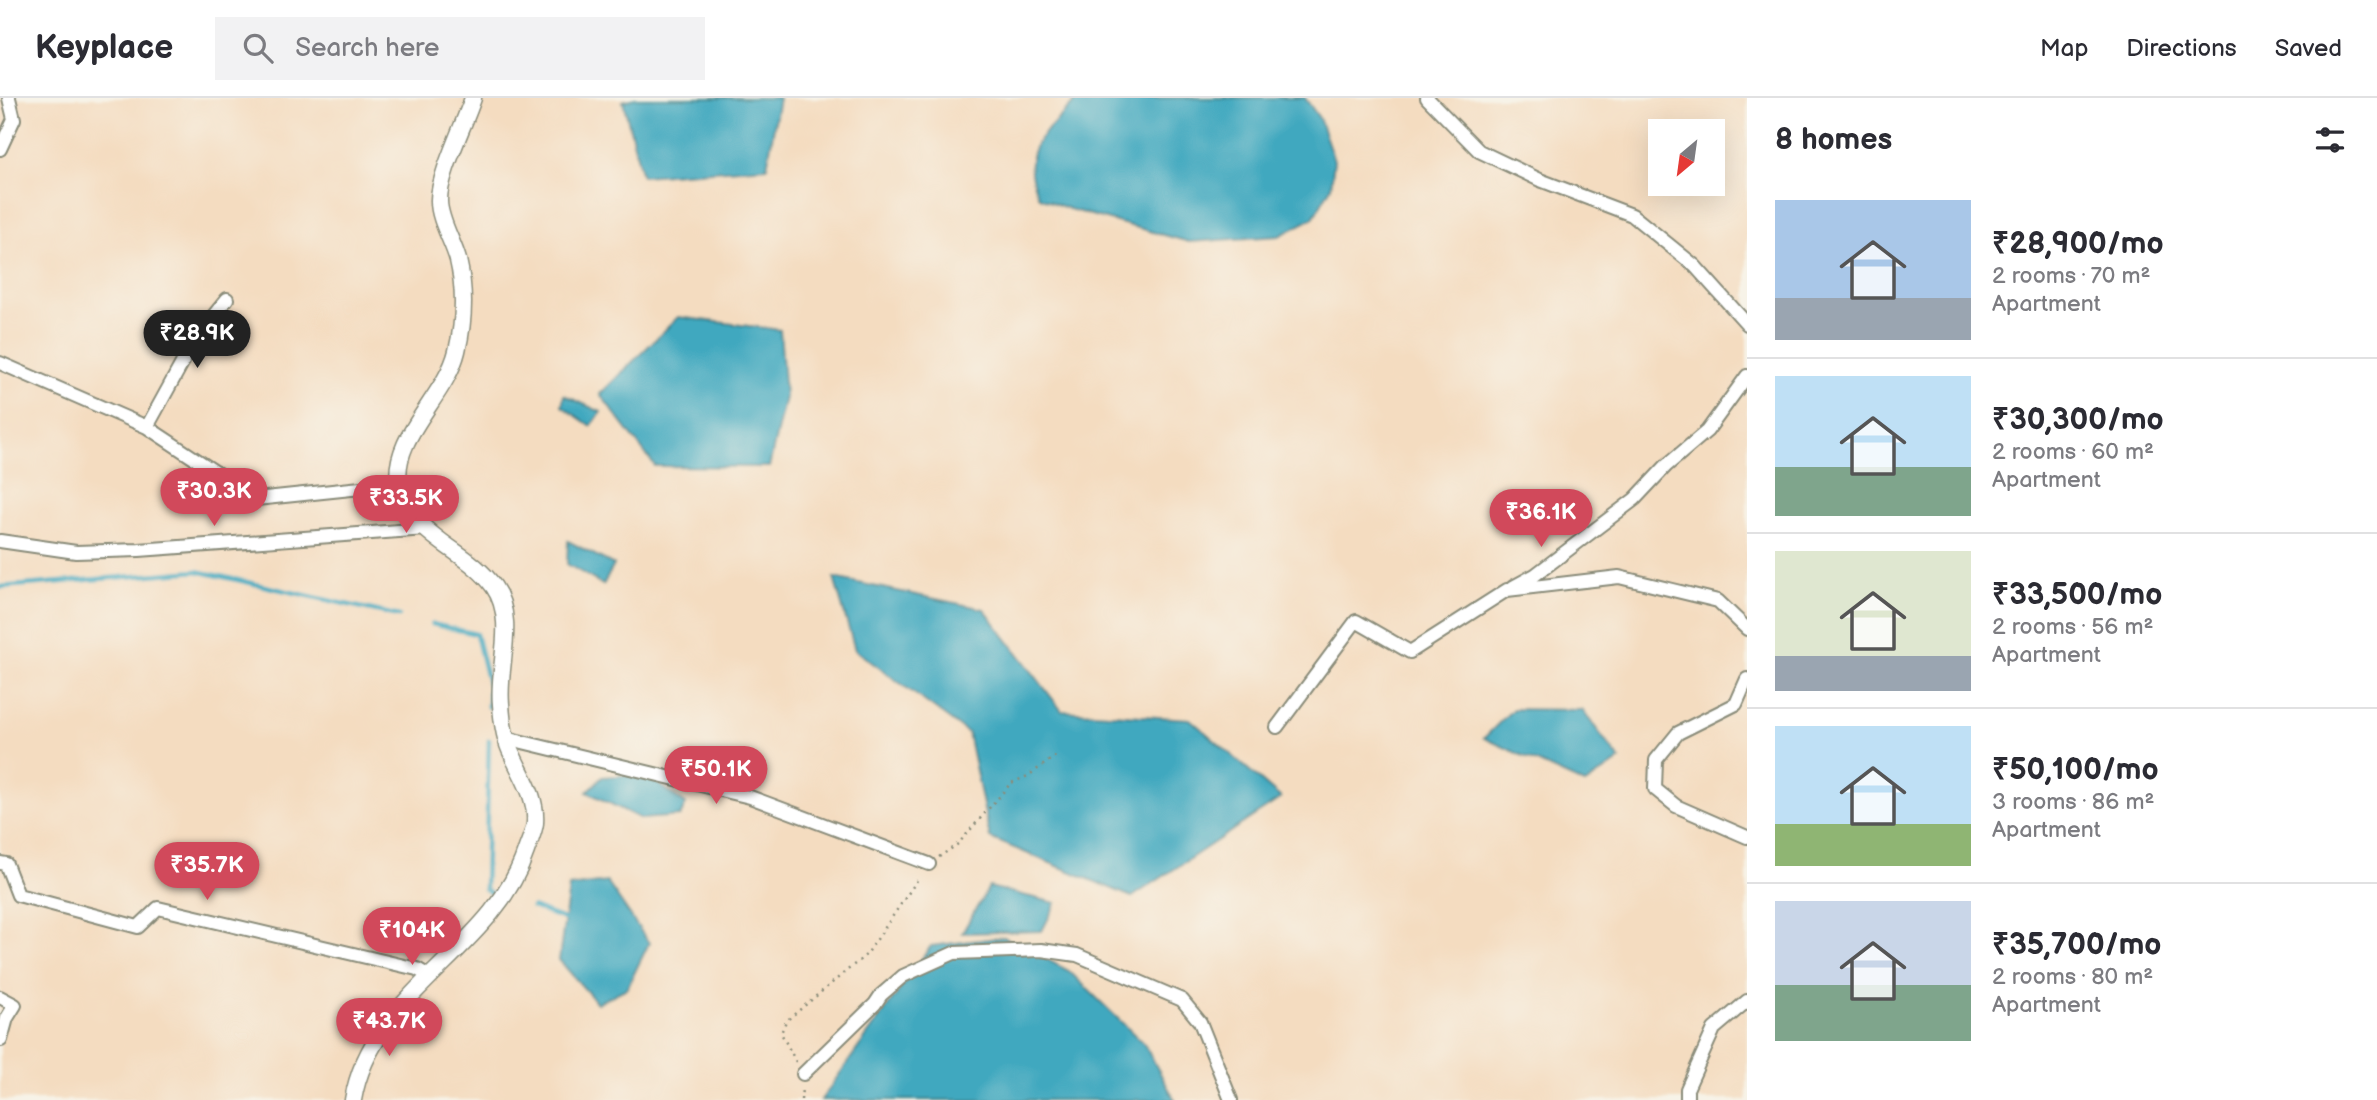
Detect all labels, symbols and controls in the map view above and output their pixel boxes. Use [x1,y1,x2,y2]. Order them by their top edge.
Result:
search box [215,17,705,80]
text: Keyplace [35,28,173,68]
icon: search [239,29,277,67]
text: Search here [295,33,439,64]
text: Map [2040,34,2088,63]
text: Directions [2126,34,2237,63]
text: Saved [2275,34,2342,63]
north arrow [1648,119,1726,196]
map controls [1648,119,1725,196]
icon: filters [2311,121,2349,159]
text: 8 homes [1775,122,1892,158]
text: ₹28,900/mo [1992,226,2164,262]
icon: home [1831,228,1915,312]
text: 2 rooms · 70 m² [1992,262,2151,290]
text: Apartment [1992,290,2101,318]
pin: ₹28.9K [140,310,254,370]
text: ₹28.9K [160,319,234,347]
text: ₹30,300/mo [1992,402,2164,438]
icon: home [1831,404,1915,488]
text: 2 rooms · 60 m² [1992,438,2154,466]
text: Apartment [1992,466,2101,494]
pin: ₹30.3K [157,468,271,528]
pin: ₹33.5K [349,476,463,535]
text: ₹30.3K [176,477,252,505]
text: ₹33.5K [369,484,443,512]
pin: ₹36.1K [1484,490,1598,549]
text: ₹36.1K [1506,498,1576,526]
text: ₹33,500/mo [1992,577,2162,613]
icon: home [1831,579,1915,663]
text: 2 rooms · 56 m² [1992,613,2154,641]
text: Apartment [1992,641,2101,669]
pin: ₹50.1K [659,746,773,806]
text: ₹50,100/mo [1992,752,2159,788]
icon: home [1831,754,1915,838]
text: ₹50.1K [680,755,752,783]
text: 3 rooms · 86 m² [1992,788,2154,816]
text: Apartment [1992,816,2101,844]
pin: ₹35.7K [150,842,264,902]
text: ₹35.7K [170,851,244,879]
pin: ₹104K [363,908,461,967]
text: ₹104K [379,916,445,944]
text: ₹35,700/mo [1992,927,2161,963]
icon: home [1831,929,1915,1013]
text: 2 rooms · 80 m² [1992,963,2153,991]
text: Apartment [1992,991,2101,1019]
pin: ₹43.7K [332,998,446,1058]
text: ₹43.7K [352,1007,426,1035]

